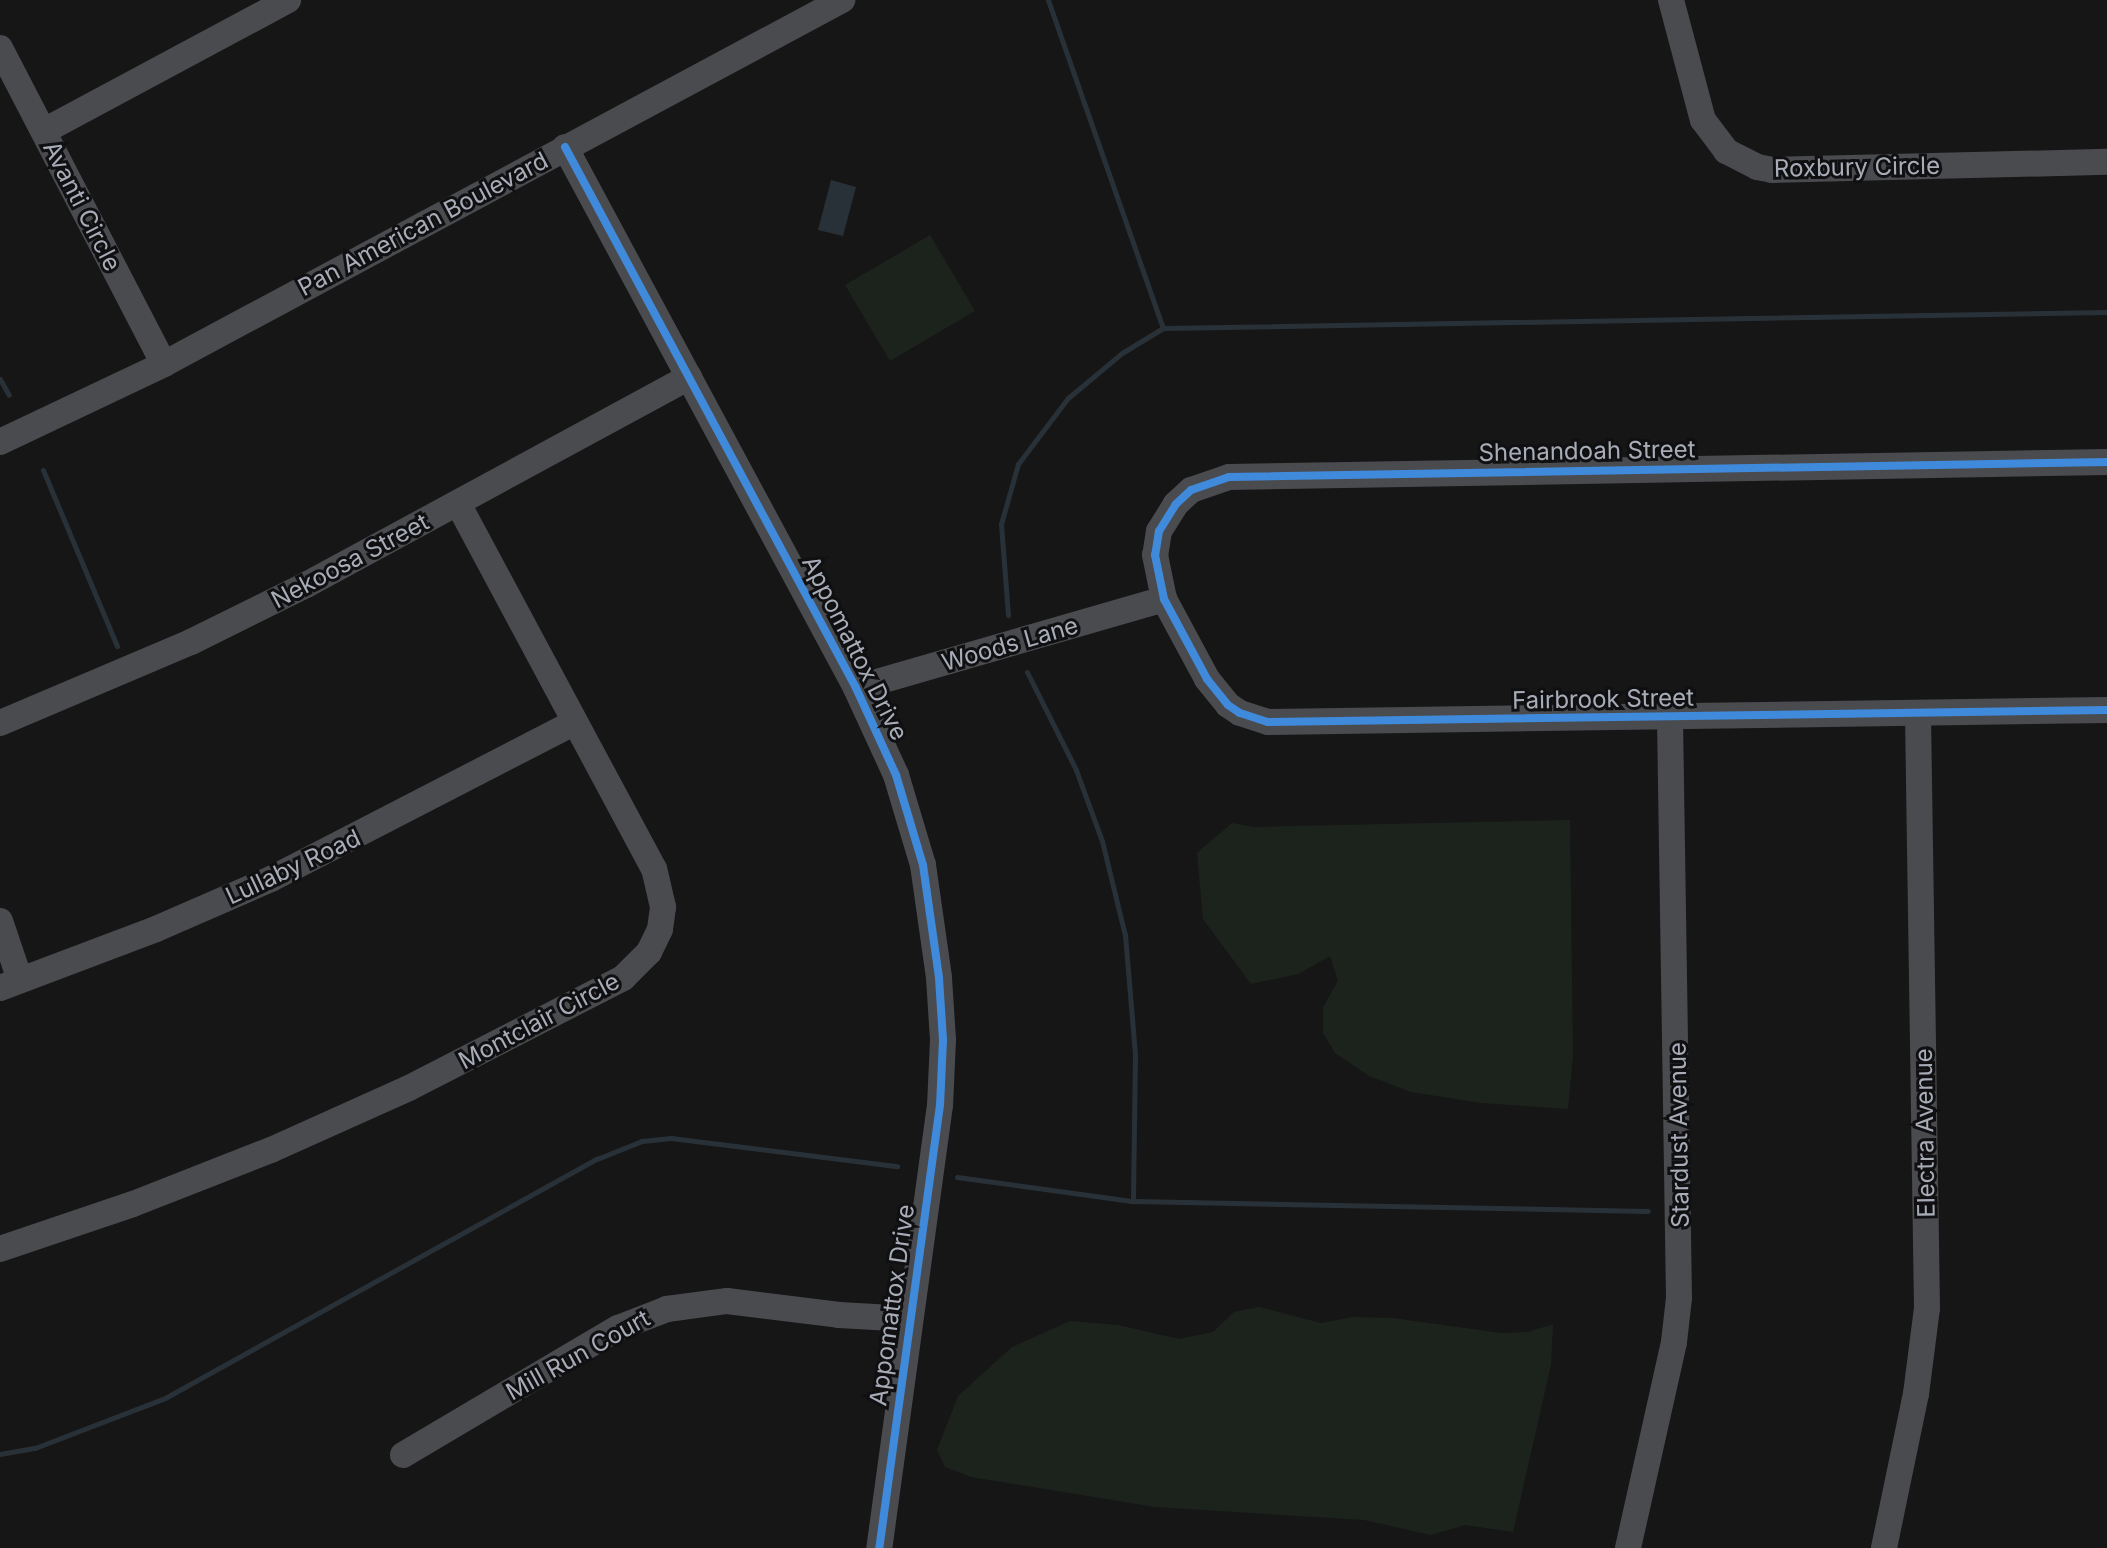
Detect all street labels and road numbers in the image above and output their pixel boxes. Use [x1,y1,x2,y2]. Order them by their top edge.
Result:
street label: Avanti Circle [37,136,127,276]
street label: Pan American Boulevard [293,146,553,302]
street label: Roxbury Circle [1774,151,1940,183]
street label: Shenandoah Street [1478,435,1696,467]
street label: Nekoosa Street [266,507,434,615]
street label: Appomattox Drive [796,551,914,745]
street label: Woods Lane [938,611,1082,677]
street label: Fairbrook Street [1512,683,1694,715]
street label: Lullaby Road [221,823,365,911]
street label: Montclair Circle [454,967,624,1075]
street label: Stardust Avenue [1663,1042,1695,1228]
street label: Electra Avenue [1909,1048,1941,1218]
street label: Appomattox Drive [864,1202,920,1408]
street label: Mill Run Court [501,1304,655,1406]

